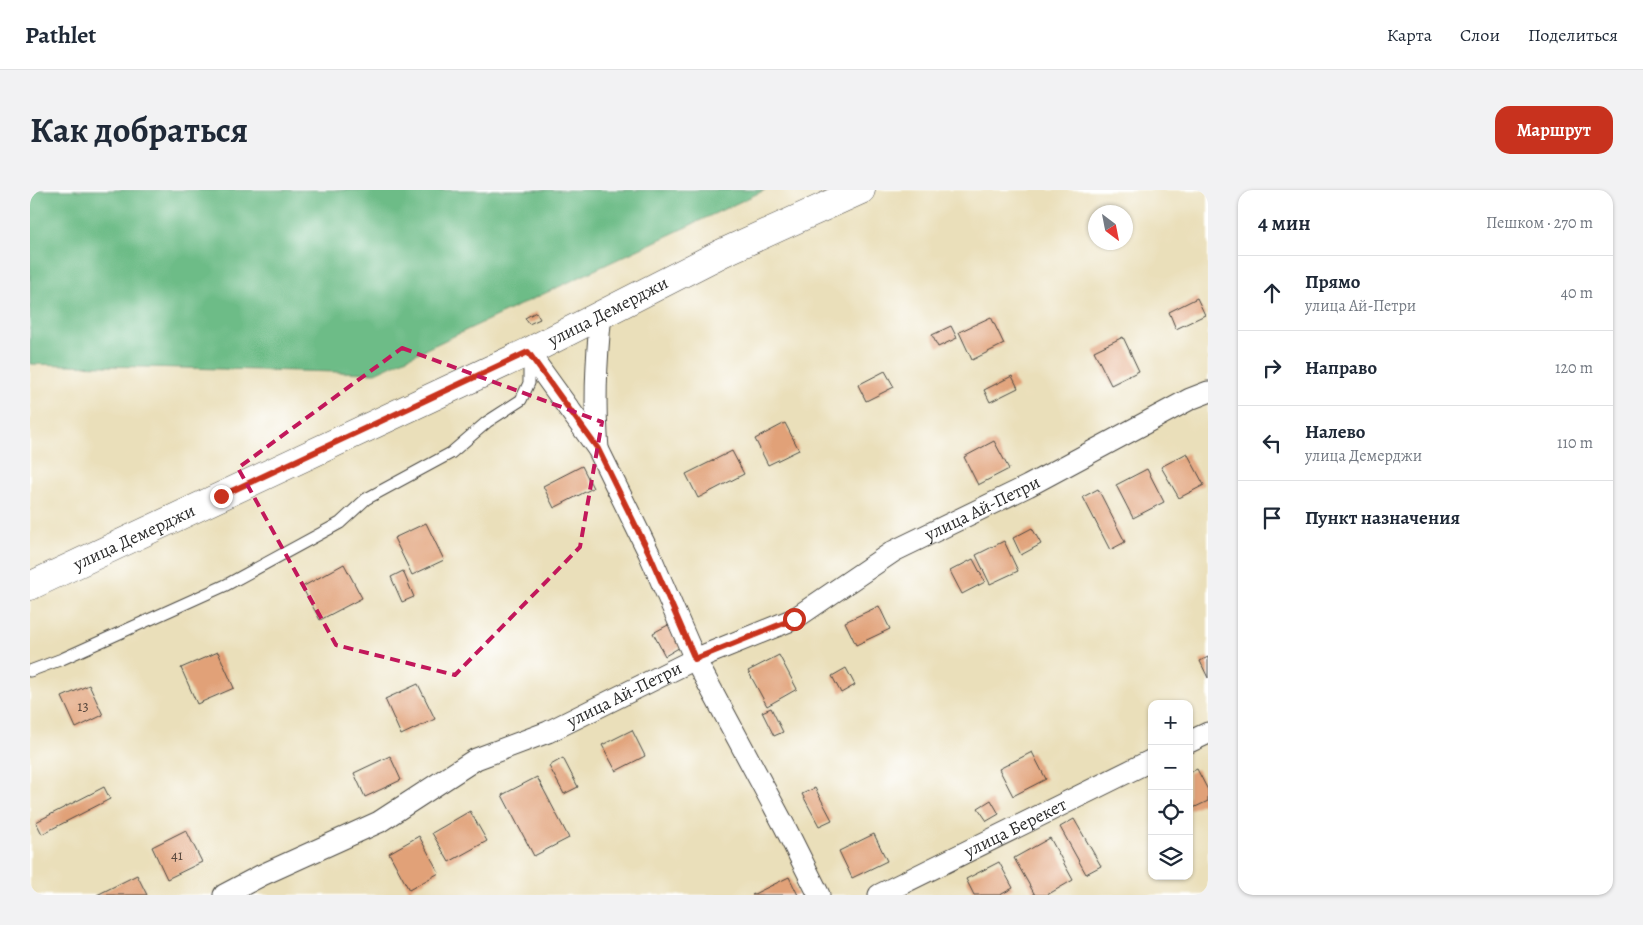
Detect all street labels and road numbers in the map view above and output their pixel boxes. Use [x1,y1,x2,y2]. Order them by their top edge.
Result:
street label: улица Демерджи [543,271,672,352]
street label: улица Ай-Петри [920,470,1044,547]
street label: улица Демерджи [68,498,199,576]
street label: улица Ай-Петри [562,656,686,733]
street label: улица Берекет [959,792,1071,864]

